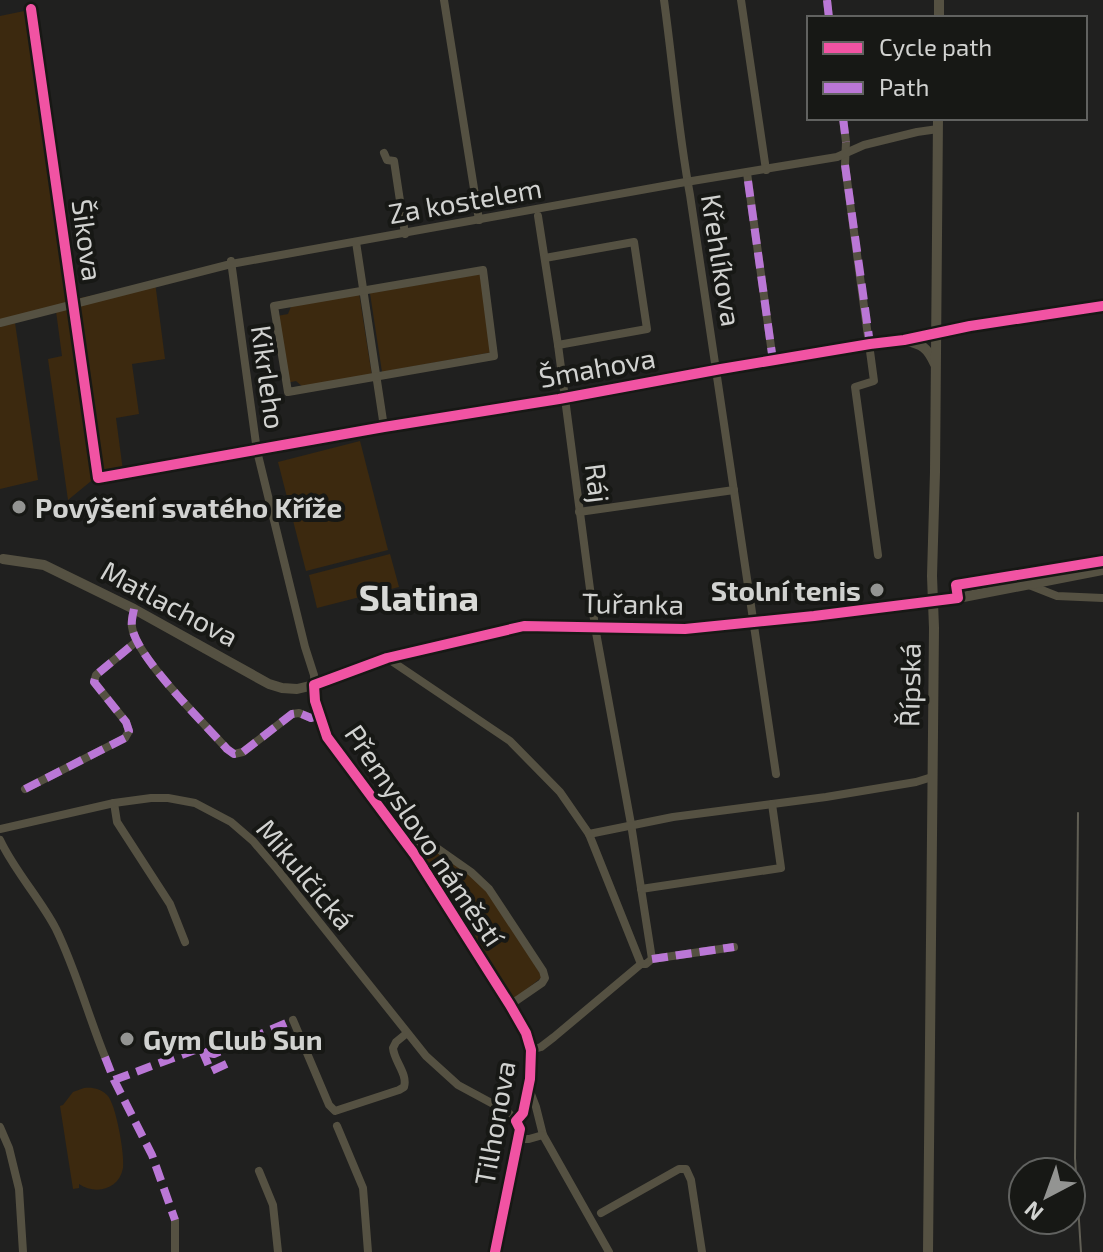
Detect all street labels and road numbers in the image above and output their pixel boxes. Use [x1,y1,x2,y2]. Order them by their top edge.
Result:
street label: Za kostelem [386,170,544,230]
street label: Křehlíkova [695,191,749,329]
street label: Šikova [65,197,111,283]
street label: Kikrleho [245,323,293,431]
street label: Šmahova [536,340,658,394]
street label: Ráj [579,461,617,505]
street label: Matlachova [96,553,244,653]
street label: Tuřanka [582,585,684,621]
street label: Řípská [891,643,927,727]
street label: Přemyslovo náměstí [338,718,512,953]
street label: Mikulčická [250,812,362,936]
street label: Tilhonova [466,1058,522,1188]

